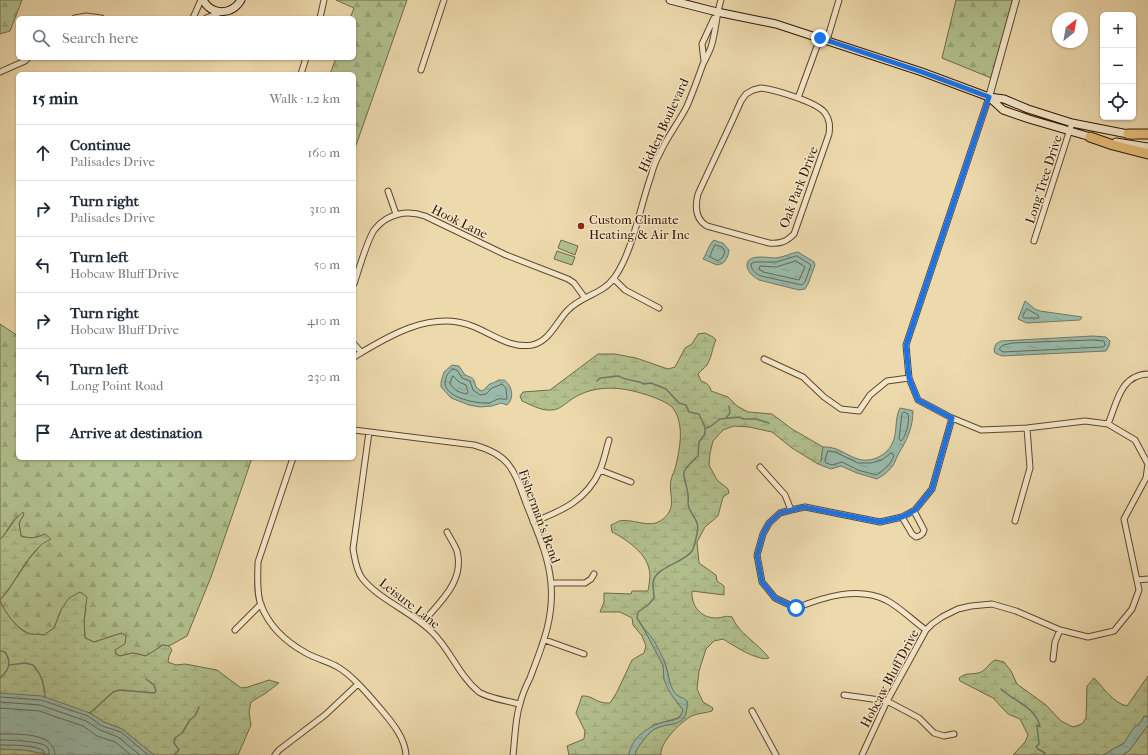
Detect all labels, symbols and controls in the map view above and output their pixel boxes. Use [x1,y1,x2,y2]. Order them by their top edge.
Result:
north arrow [1052,12,1088,48]
map controls [1100,12,1136,120]
button: + [1100,12,1136,48]
search box [16,16,356,60]
icon: search [30,27,52,49]
text: Search here [62,29,138,47]
route end [811,29,829,47]
button: − [1100,48,1136,84]
street label: Hidden Boulevard [635,75,692,175]
button: locate [1100,84,1136,120]
text: 15 min [32,88,78,108]
text: Walk · 1.2 km [270,91,340,106]
street label: Long Tree Drive [1022,132,1065,225]
text: Continue [70,136,130,154]
icon: ahead [32,142,54,164]
street label: Oak Park Drive [776,144,821,230]
text: 160 m [308,145,340,160]
text: Palisades Drive [70,154,155,169]
text: Turn right [70,192,139,210]
icon: right [32,198,54,220]
text: 310 m [309,201,340,216]
street label: Hook Lane [429,201,491,242]
text: Palisades Drive [70,210,155,225]
place label: Custom Climate Heating & Air Inc [589,212,690,242]
marker: Custom Climate Heating & Air Inc [576,221,586,231]
text: Turn left [70,248,128,266]
icon: left [32,254,54,276]
text: 50 m [314,257,340,272]
text: Hobcaw Bluff Drive [70,266,179,281]
text: Turn right [70,304,139,322]
icon: right [32,310,54,332]
text: 410 m [307,313,340,328]
text: Hobcaw Bluff Drive [70,322,179,337]
text: Turn left [70,360,128,378]
icon: left [32,366,54,388]
text: 230 m [307,369,340,384]
text: Long Point Road [70,378,163,393]
icon: arrive [32,422,54,444]
text: Arrive at destination [70,424,202,442]
street label: Fisherman's Bend [516,467,564,566]
street label: Leisure Lane [376,575,443,632]
route start [787,599,805,617]
street label: Hobcaw Bluff Drive [857,626,922,730]

